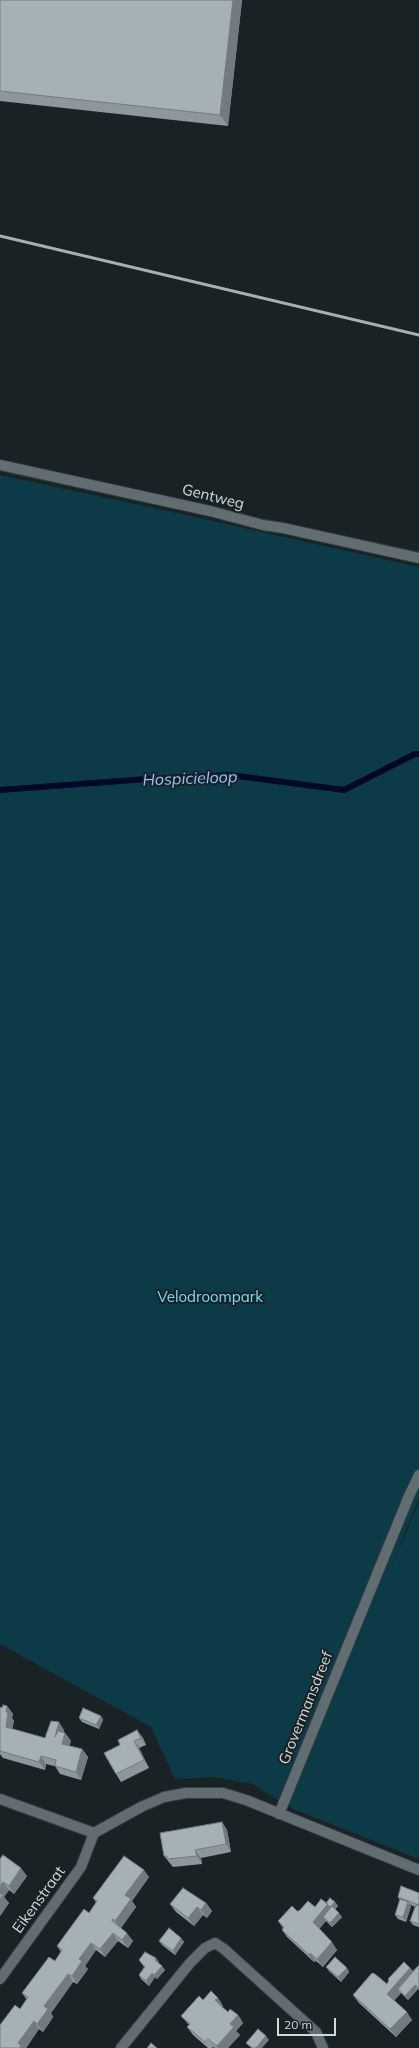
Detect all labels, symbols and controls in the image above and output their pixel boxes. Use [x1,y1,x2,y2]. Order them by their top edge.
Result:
street label: Gentweg [180,481,246,513]
water label: Hospicieloop [142,768,238,790]
park label: Velodroompark [157,1288,263,1306]
street label: Grovermansdreef [275,1649,337,1767]
street label: Eikenstraat [9,1863,69,1937]
scale bar [279,2010,338,2036]
text: 20 m [284,2017,312,2032]

